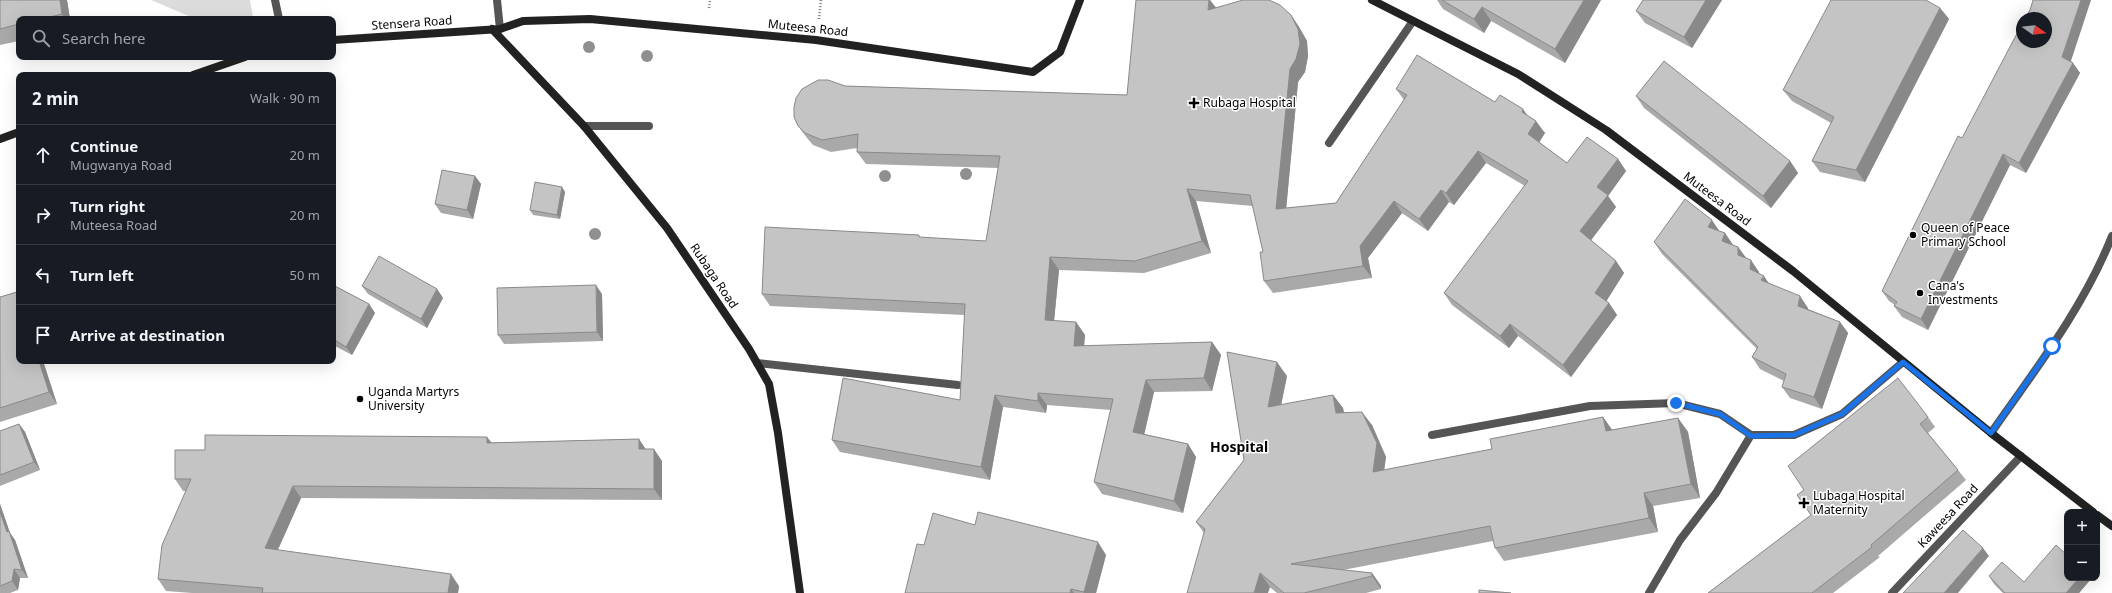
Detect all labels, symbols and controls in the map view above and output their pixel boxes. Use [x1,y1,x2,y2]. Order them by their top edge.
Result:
street label: Stensera Road [371,11,453,34]
north arrow [2016,12,2052,48]
street label: Muteesa Road [767,15,849,40]
search box [16,16,336,60]
icon: search [30,27,52,49]
text: Search here [62,28,145,48]
text: 2 min [32,87,79,110]
text: Walk · 90 m [250,89,320,107]
place label: Rubaga Hospital [1203,94,1296,111]
marker: Rubaga Hospital [1188,97,1200,109]
text: Continue [70,136,138,156]
icon: ahead [32,144,54,166]
text: 20 m [290,146,320,164]
text: Mugwanya Road [70,156,172,174]
street label: Muteesa Road [1680,168,1755,230]
text: Turn right [70,196,145,216]
icon: right [32,204,54,226]
text: 20 m [290,206,320,224]
text: Muteesa Road [70,216,157,234]
place label: Queen of Peace Primary School [1921,219,2010,250]
marker: Queen of Peace Primary School [1908,230,1918,240]
street label: Rubaga Road [686,240,742,312]
icon: left [32,264,54,286]
text: Turn left [70,265,134,285]
text: 50 m [290,266,320,284]
place label: Cana's Investments [1928,277,1998,308]
marker: Cana's Investments [1915,288,1925,298]
icon: arrive [32,324,54,346]
text: Arrive at destination [70,325,225,345]
route start [2043,337,2061,355]
place label: Uganda Martyrs University [368,383,460,414]
marker: Uganda Martyrs University [355,394,365,404]
route end [1667,394,1685,412]
district label: Hospital [1210,437,1268,456]
street label: Kaweesa Road [1914,480,1982,551]
place label: Lubaga Hospital Maternity [1813,487,1905,518]
marker: Lubaga Hospital Maternity [1798,497,1810,509]
map controls [2064,509,2100,581]
button: + [2064,509,2100,545]
button: − [2064,545,2100,581]

